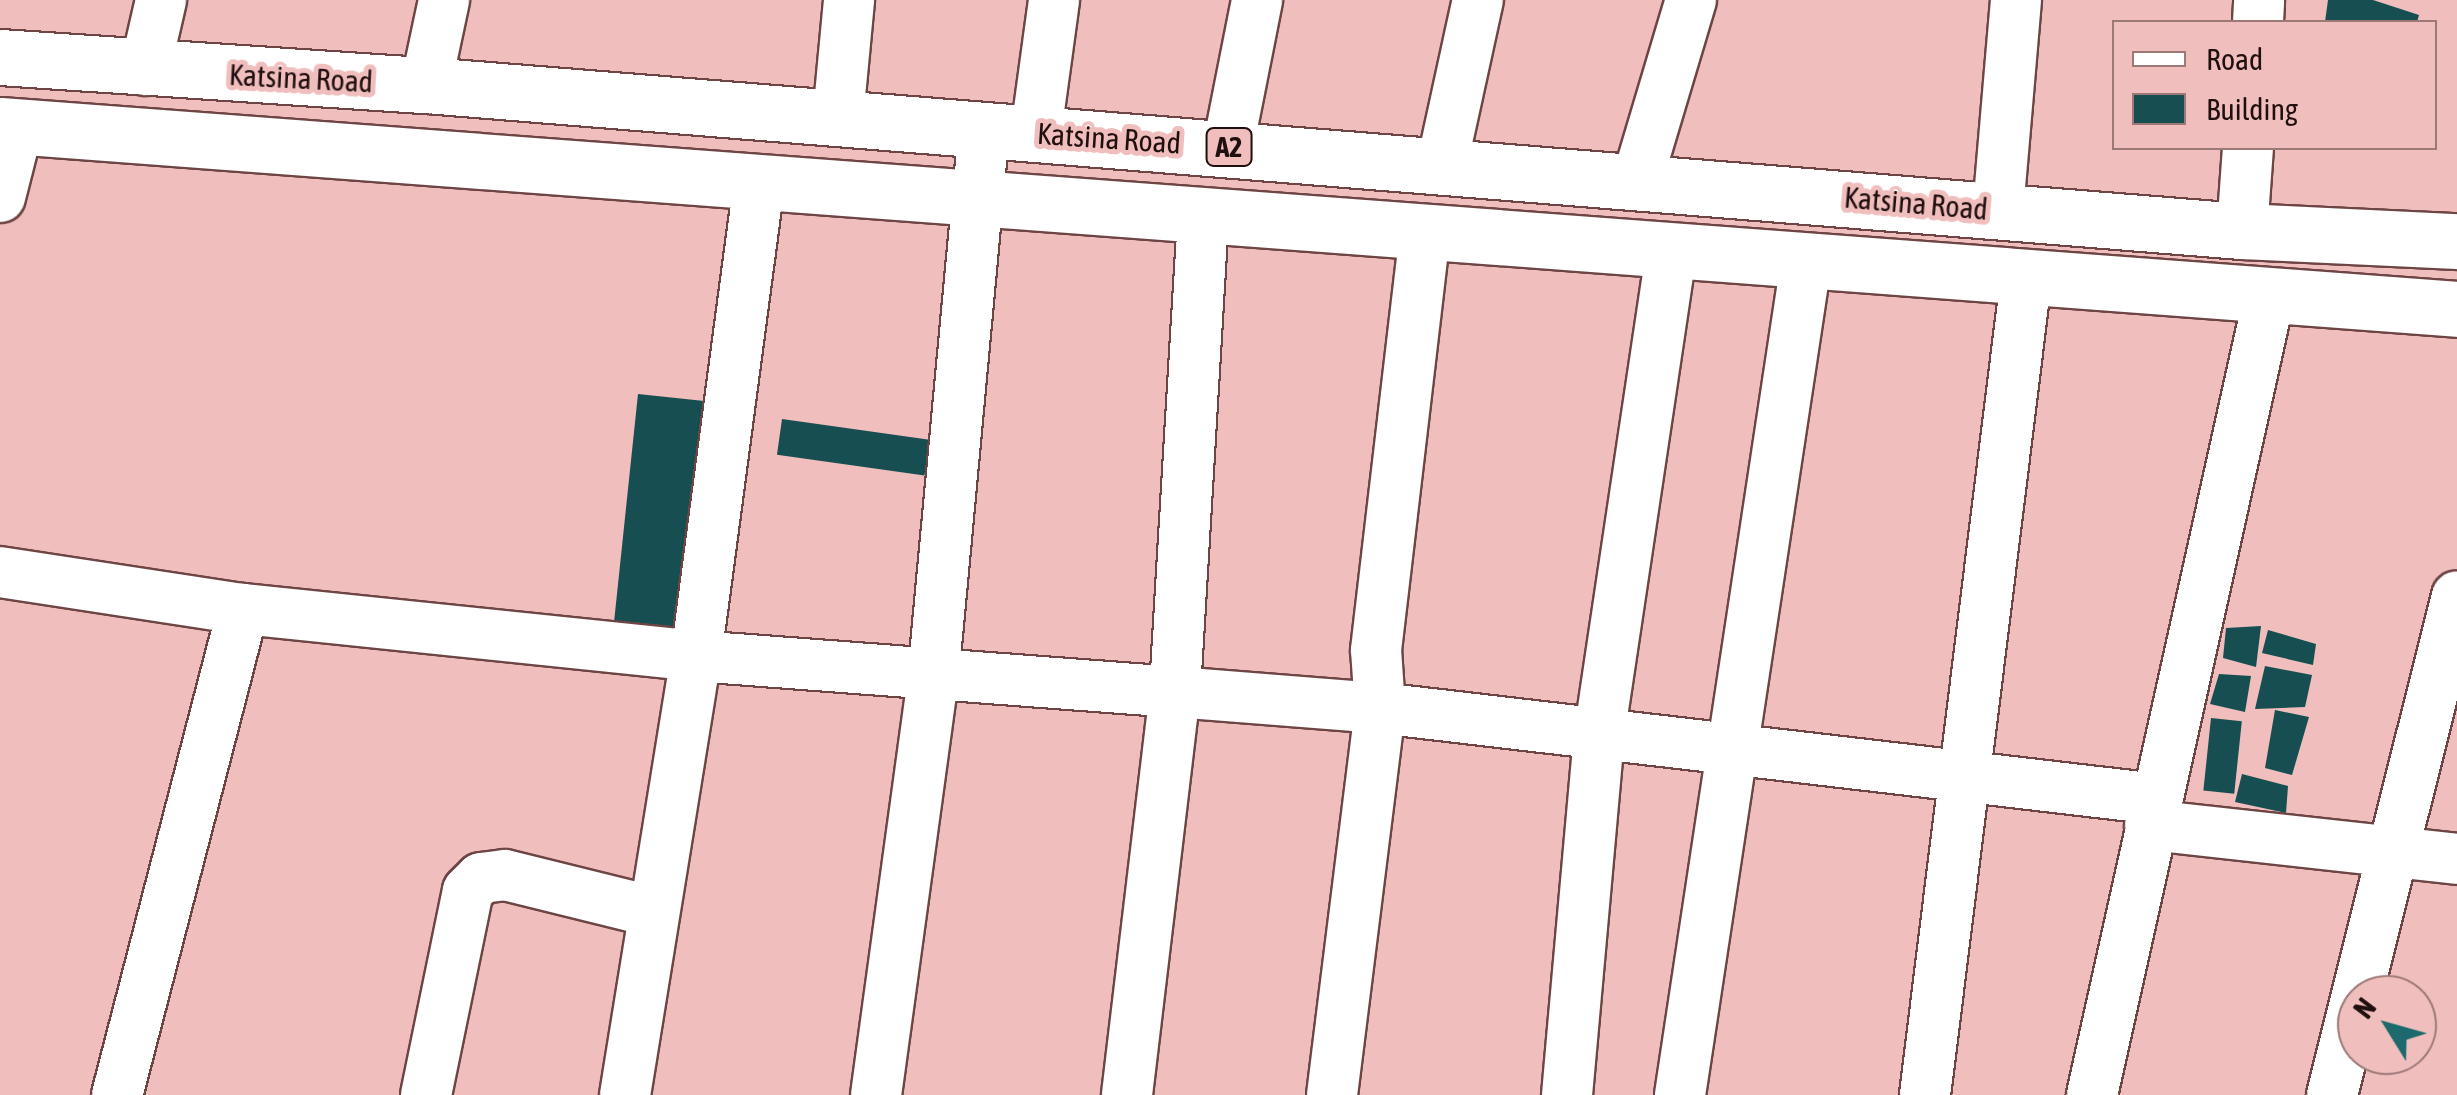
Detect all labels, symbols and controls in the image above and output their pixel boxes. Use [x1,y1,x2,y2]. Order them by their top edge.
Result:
legend [2112,20,2437,150]
text: Road [2206,42,2263,76]
street label: Katsina Road [228,56,374,100]
text: Building [2206,92,2298,126]
street label: Katsina Road [1036,115,1182,161]
road number: A2 [1204,124,1254,170]
street label: Katsina Road [1843,179,1989,227]
north arrow [2337,975,2437,1075]
text: N [2347,992,2382,1024]

